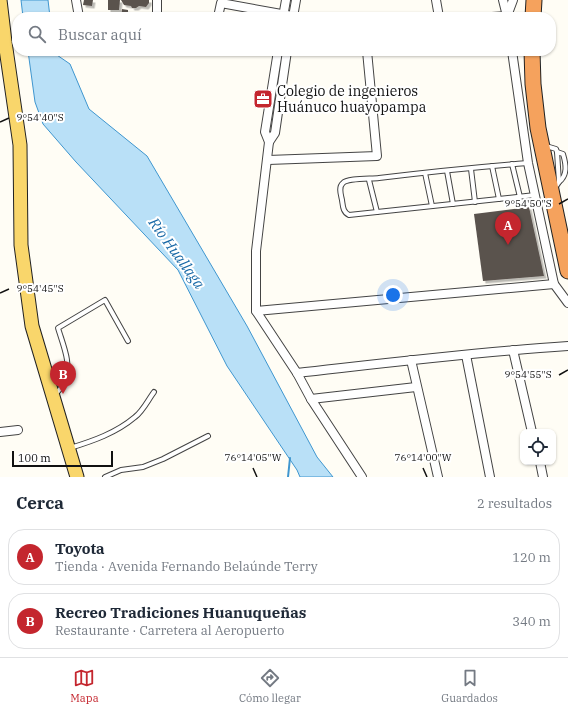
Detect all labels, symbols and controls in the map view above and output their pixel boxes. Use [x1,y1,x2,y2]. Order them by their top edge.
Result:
search box [12,12,556,56]
icon: search [26,23,48,45]
text: Buscar aquí [58,25,142,44]
place label: Colegio de ingenieros Huánuco huayopampa [277,82,427,116]
office icon: Colegio de ingenieros Huánuco huayopampa [252,88,274,110]
text: 9°54'40"S [16,111,64,124]
text: 9°54'50"S [504,197,552,210]
pin: A [495,212,521,245]
water label: Río Huallaga [144,213,210,293]
text: 9°54'45"S [16,282,64,295]
your location [383,285,403,305]
pin: B [50,361,76,394]
text: 9°54'55"S [504,368,552,381]
map controls [520,429,556,465]
button: locate [520,429,556,465]
scale bar [12,449,113,468]
text: 100 m [18,451,51,465]
text: 76°14'05"W [224,451,282,464]
text: 76°14'00"W [394,451,452,464]
text: Cerca [16,492,64,514]
text: 2 resultados [477,495,552,512]
text: Toyota [55,539,105,558]
text: A [25,549,35,566]
text: 120 m [512,549,551,566]
text: Tienda · Avenida Fernando Belaúnde Terry [55,558,318,575]
text: Recreo Tradiciones Huanuqueñas [55,603,306,622]
text: B [25,613,35,630]
text: 340 m [512,613,551,630]
text: Restaurante · Carretera al Aeropuerto [55,622,284,639]
tab: Mapa [70,667,99,705]
tab: Cómo llegar [239,667,301,705]
tab: Guardados [441,667,498,705]

